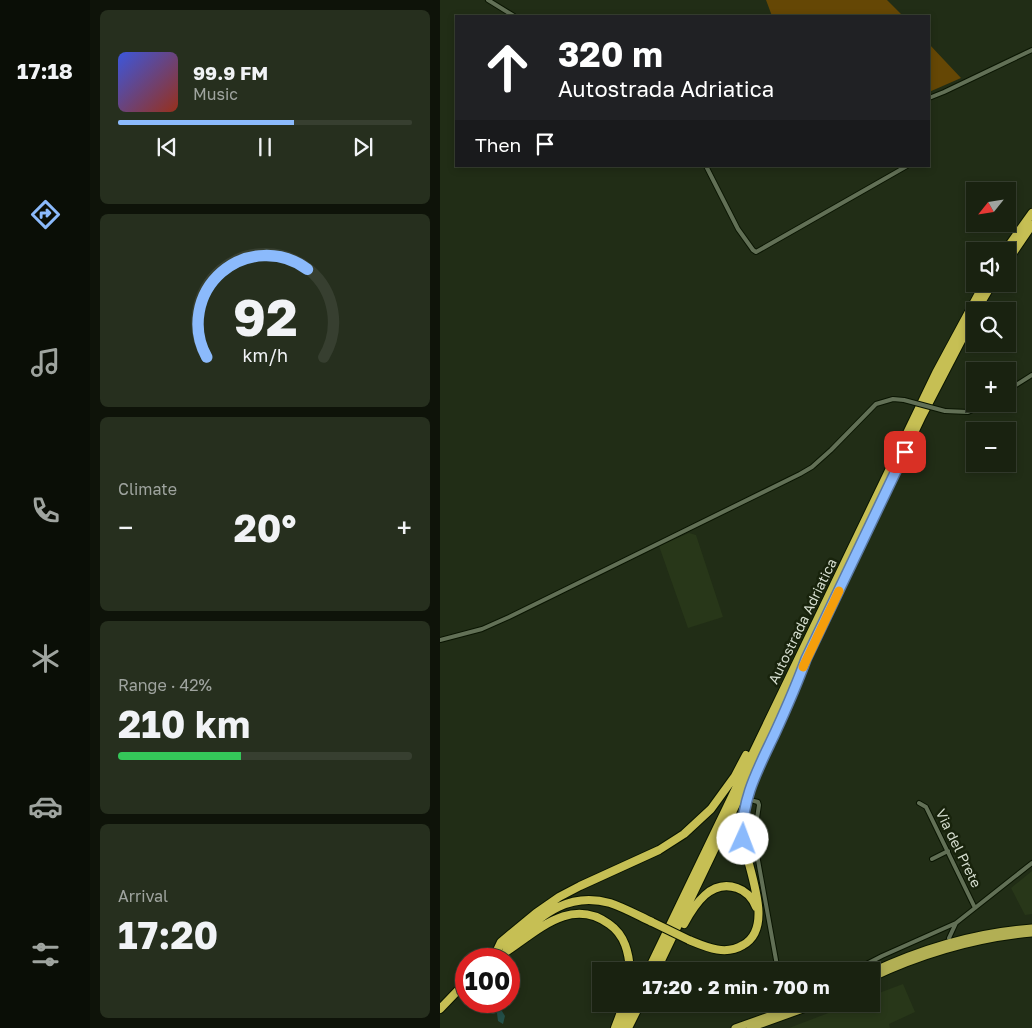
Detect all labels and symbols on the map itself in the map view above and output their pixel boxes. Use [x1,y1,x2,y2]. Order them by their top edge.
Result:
north arrow [966,182,1016,232]
pin [884,431,926,473]
street label: Autostrada Adriatica [764,555,840,687]
street label: Via del Prete [933,806,985,890]
position arrow [716,812,768,864]
speed limit sign: 100 [455,948,520,1013]

